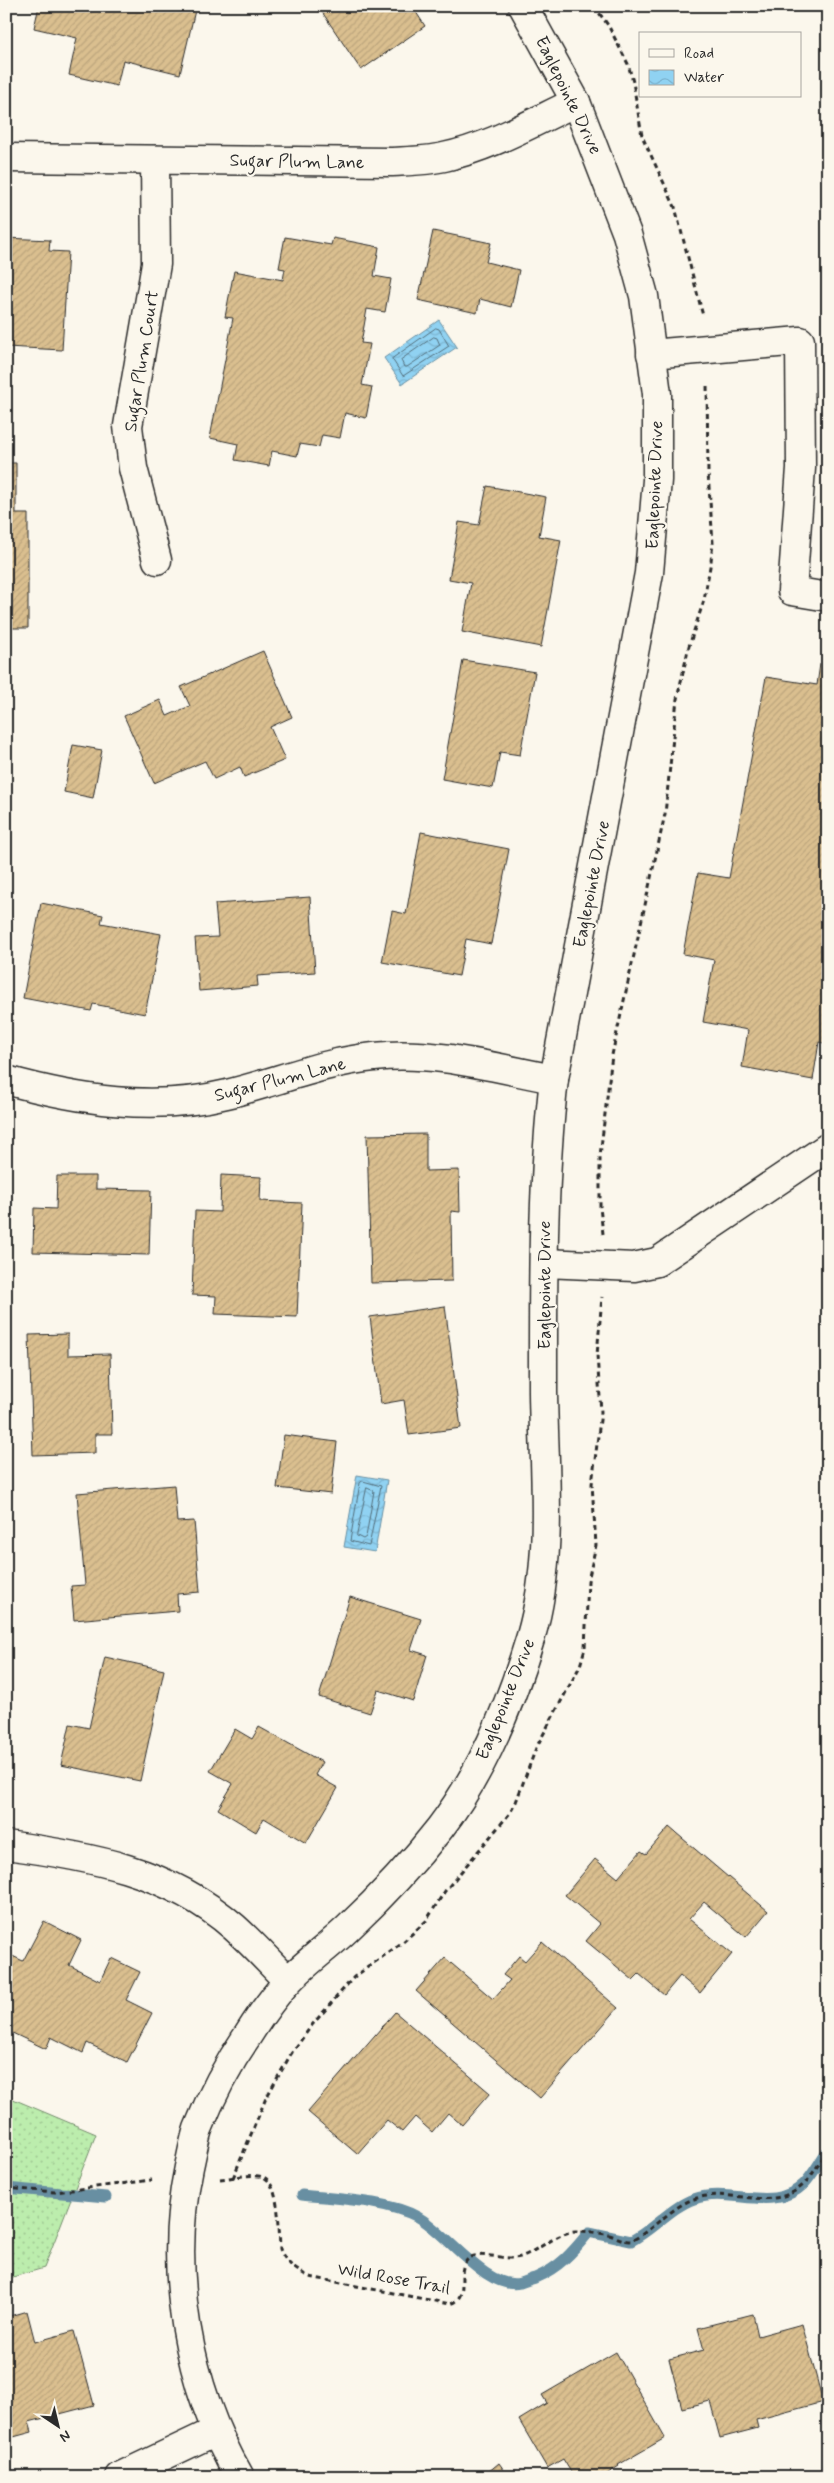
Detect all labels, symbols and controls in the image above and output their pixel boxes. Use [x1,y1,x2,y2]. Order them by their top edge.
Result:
street label: Eaglepointe Drive [529,32,607,159]
legend [639,32,802,98]
text: Road [684,44,714,64]
text: Water [684,68,724,88]
street label: Sugar Plum Lane [229,149,365,177]
street label: Sugar Plum Court [119,289,167,434]
street label: Eaglepointe Drive [641,420,669,550]
street label: Eaglepointe Drive [568,819,616,950]
street label: Sugar Plum Lane [212,1052,349,1110]
street label: Eaglepointe Drive [533,1221,557,1349]
street label: Eaglepointe Drive [471,1635,541,1764]
street label: Wild Rose Trail [336,2257,452,2301]
north arrow [32,2400,82,2450]
text: N [56,2426,74,2446]

